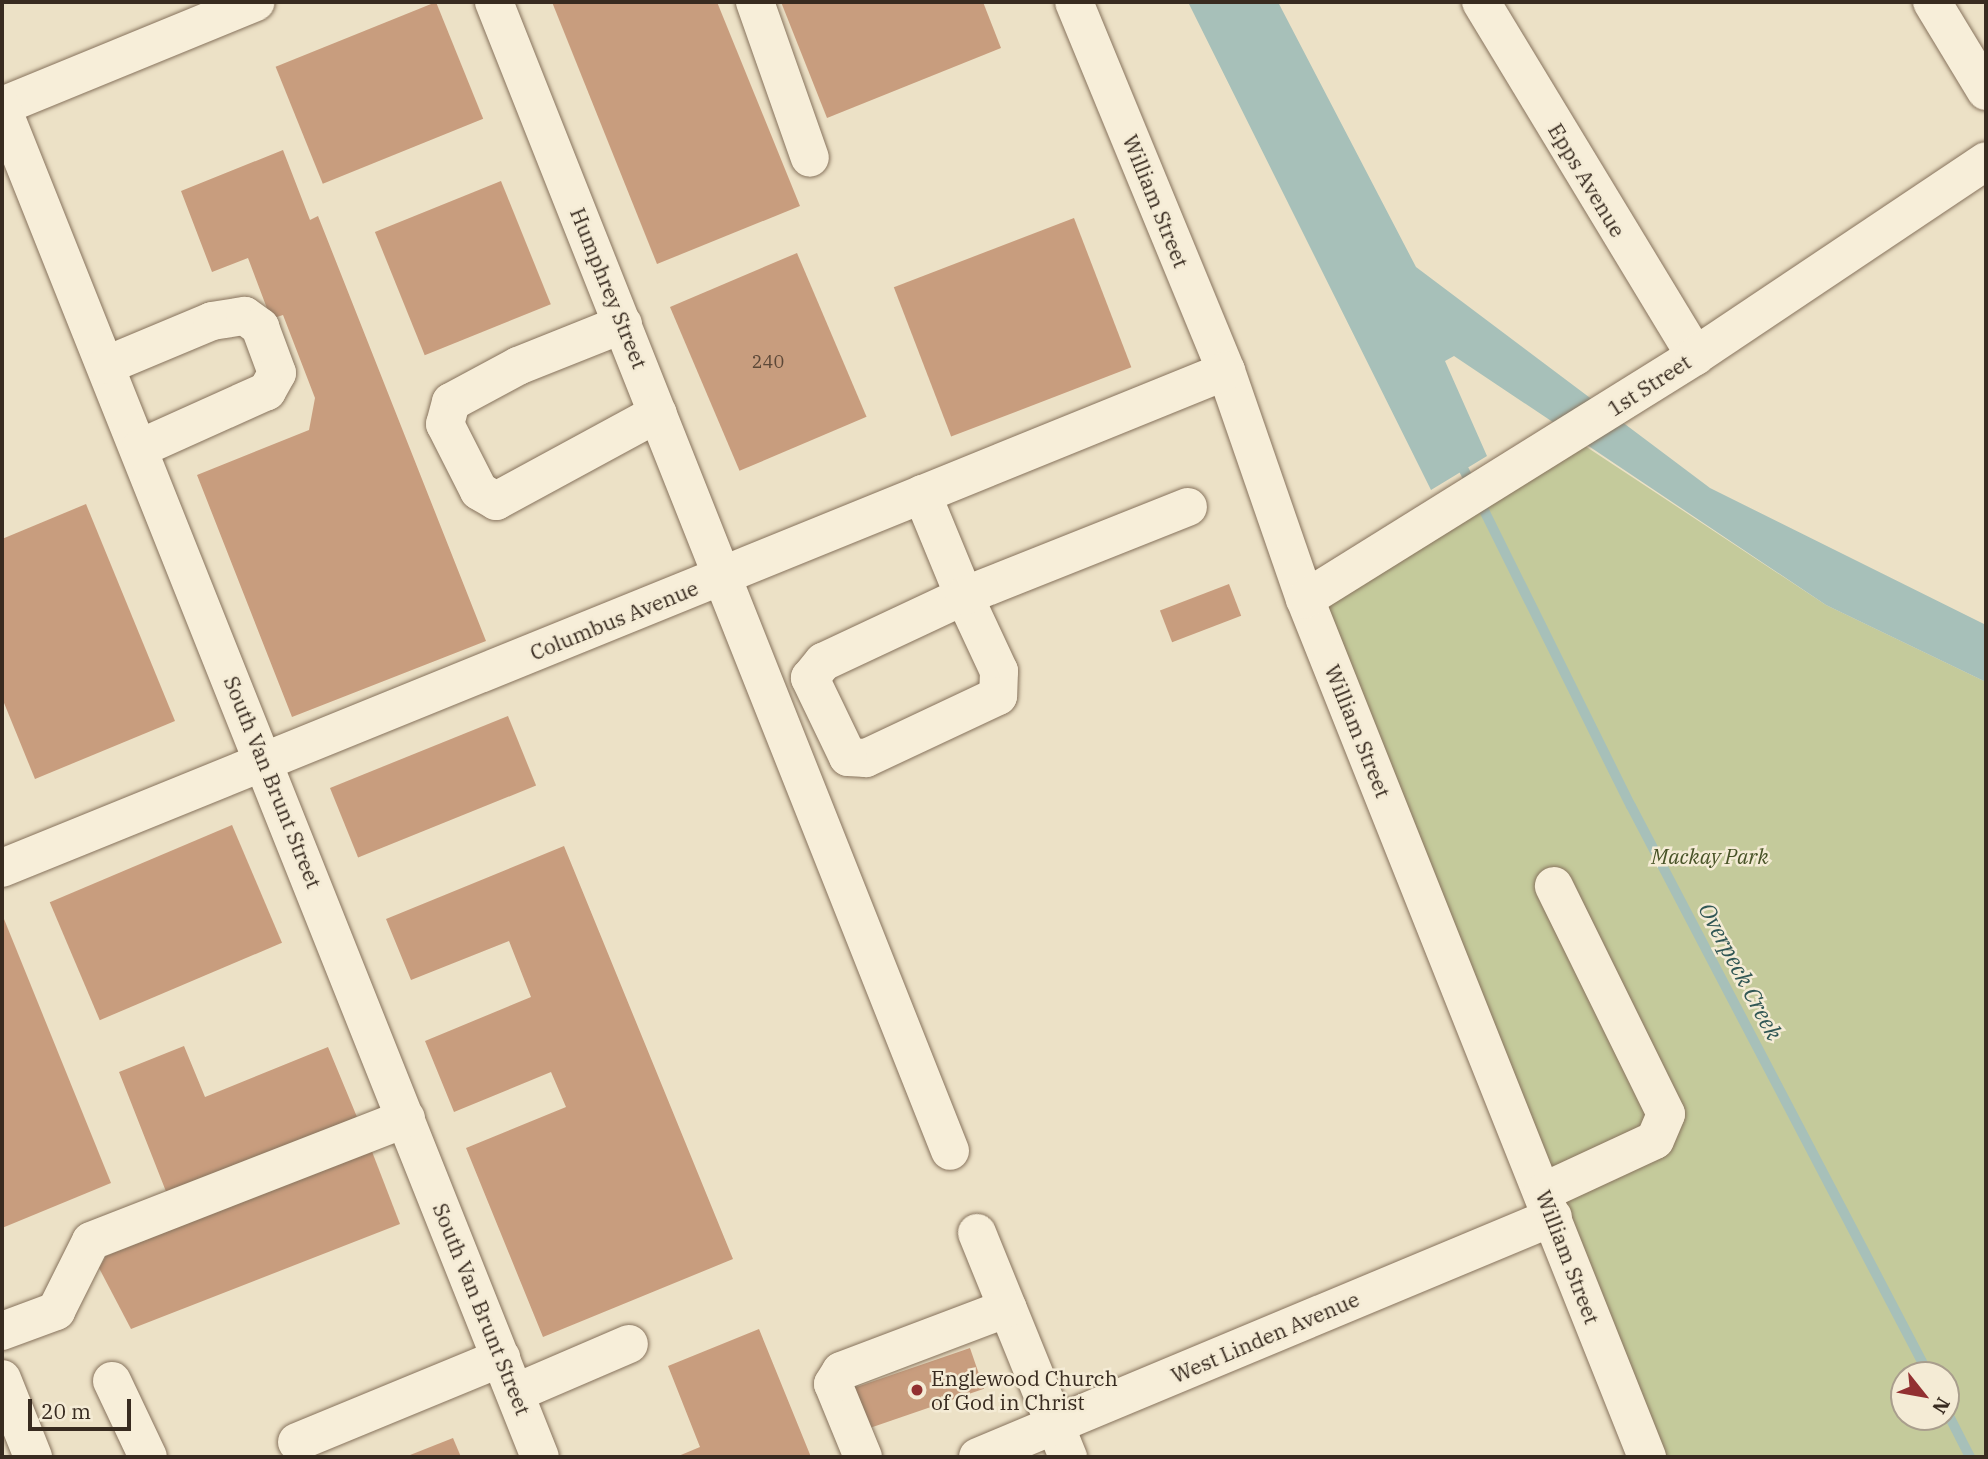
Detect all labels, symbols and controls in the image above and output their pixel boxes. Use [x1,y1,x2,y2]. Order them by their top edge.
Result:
street label: Epps Avenue [1543,119,1631,241]
street label: William Street [1118,131,1194,271]
street label: Humphrey Street [565,204,653,372]
street label: 1st Street [1603,349,1695,421]
house number: 240 [752,351,784,373]
street label: Columbus Avenue [526,575,702,665]
street label: William Street [1320,661,1396,801]
street label: South Van Brunt Street [219,672,327,892]
park label: Mackay Park [1651,843,1769,869]
water label: Overpeck Creek [1693,898,1789,1044]
street label: William Street [1531,1187,1605,1327]
street label: South Van Brunt Street [428,1199,536,1419]
street label: West Linden Avenue [1167,1286,1363,1388]
north arrow [1890,1361,1960,1431]
place label: Englewood Church of God in Christ [931,1365,1118,1415]
marker: Englewood Church of God in Christ [909,1382,925,1398]
scale bar [32,1386,135,1430]
text: N [1927,1393,1955,1418]
text: 20 m [41,1397,91,1425]

